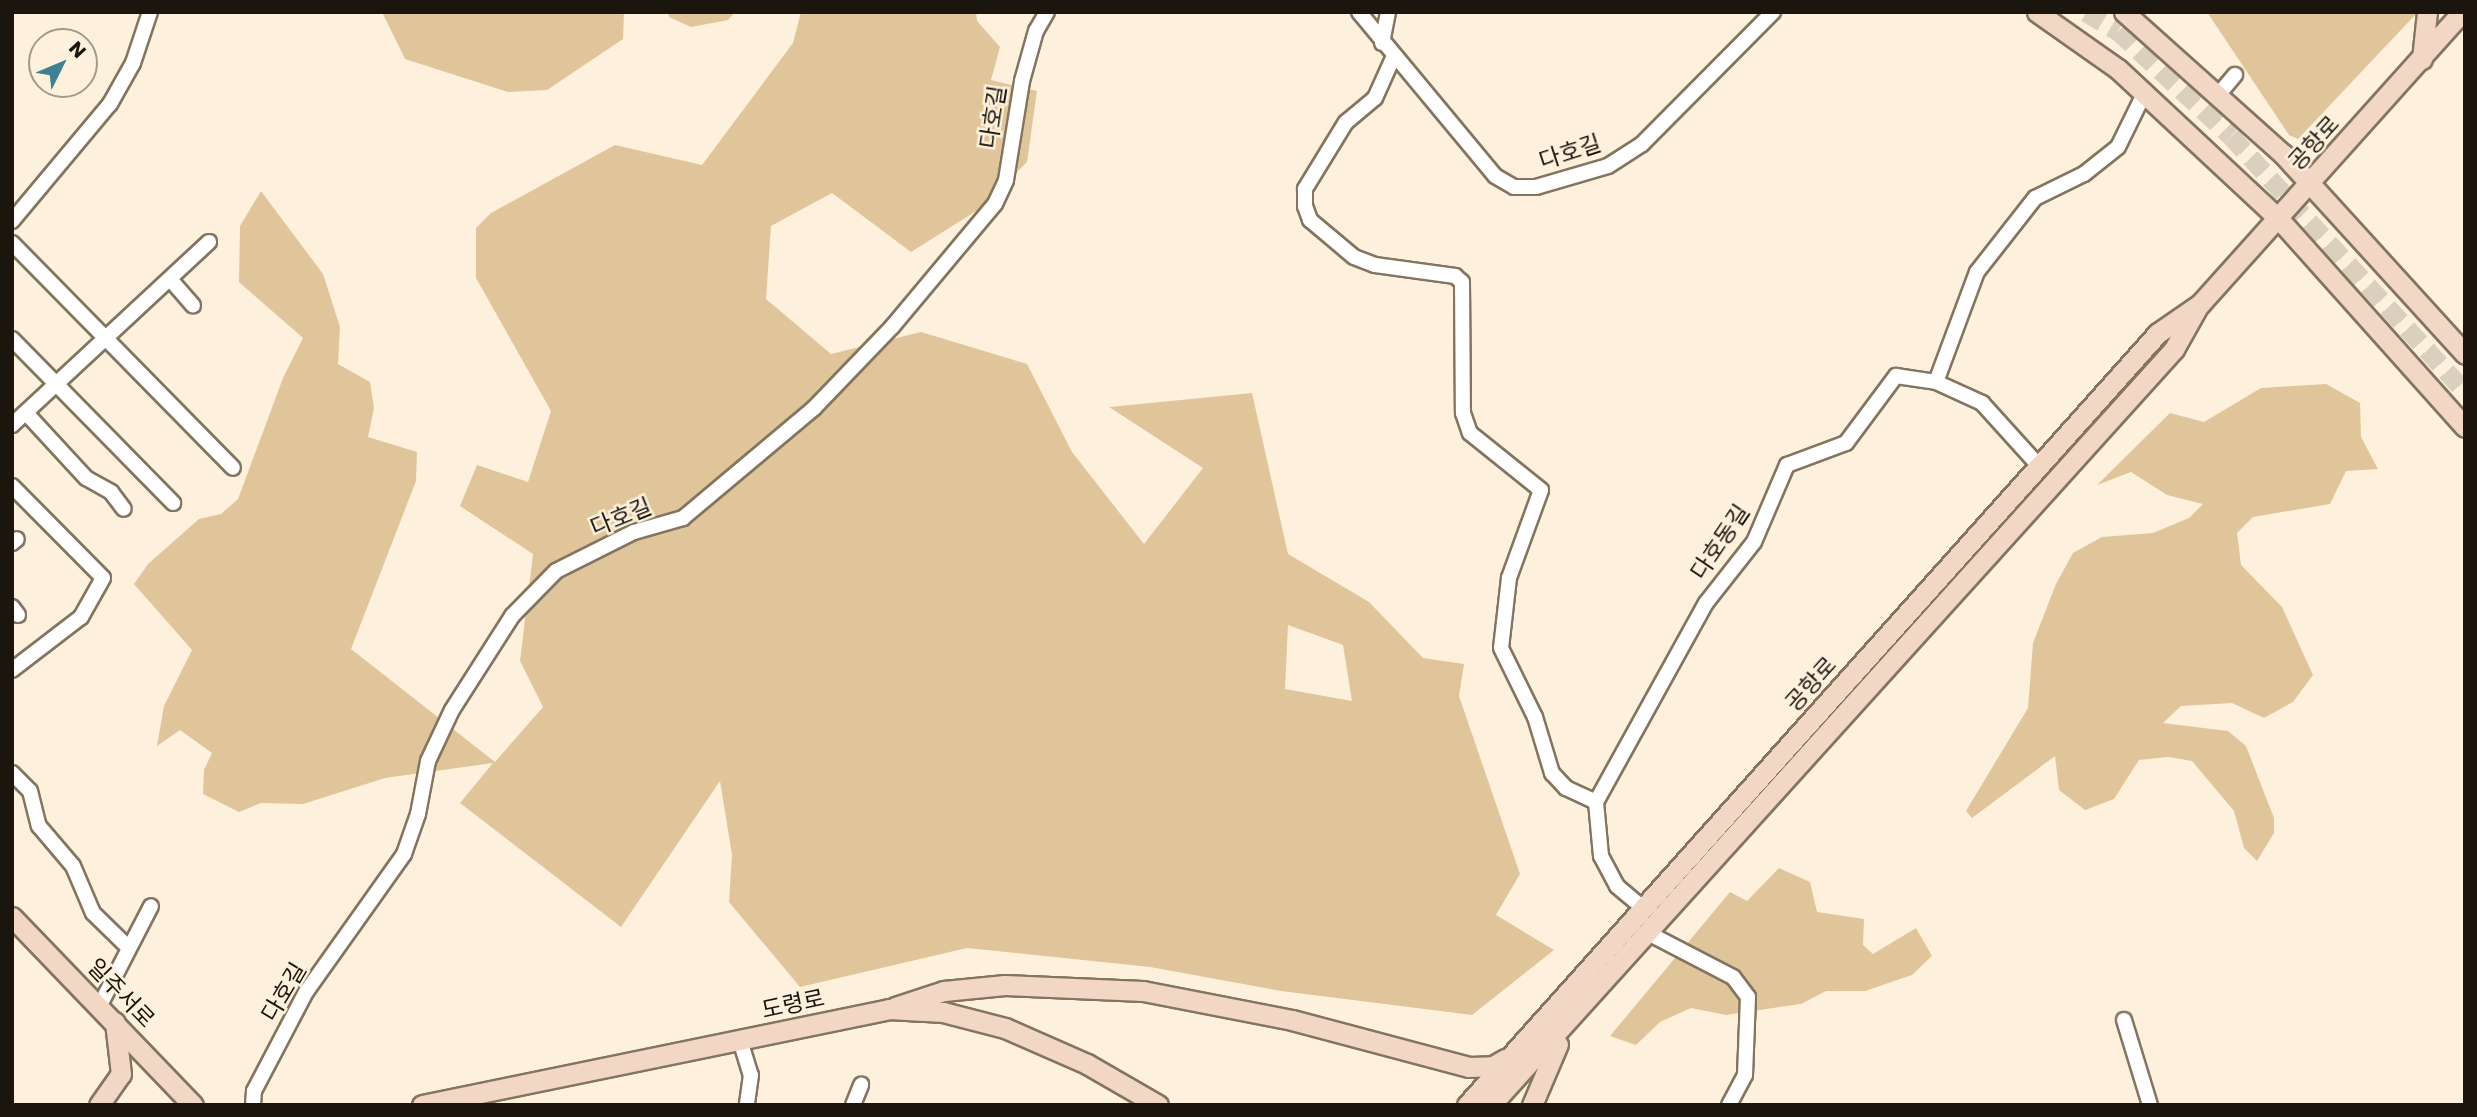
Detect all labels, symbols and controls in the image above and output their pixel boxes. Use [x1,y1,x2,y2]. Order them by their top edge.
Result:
north arrow [28,28,98,98]
text: N [63,35,92,64]
street label: 다호길 [974,83,1012,151]
street label: 공항로 [2283,110,2345,176]
street label: 다호길 [1536,129,1604,175]
street label: 다호길 [586,492,656,542]
street label: 다호동길 [1685,499,1755,585]
street label: 공항로 [1780,651,1842,717]
street label: 일주서로 [82,953,160,1033]
street label: 다호길 [256,958,312,1026]
street label: 도령로 [759,984,827,1024]

